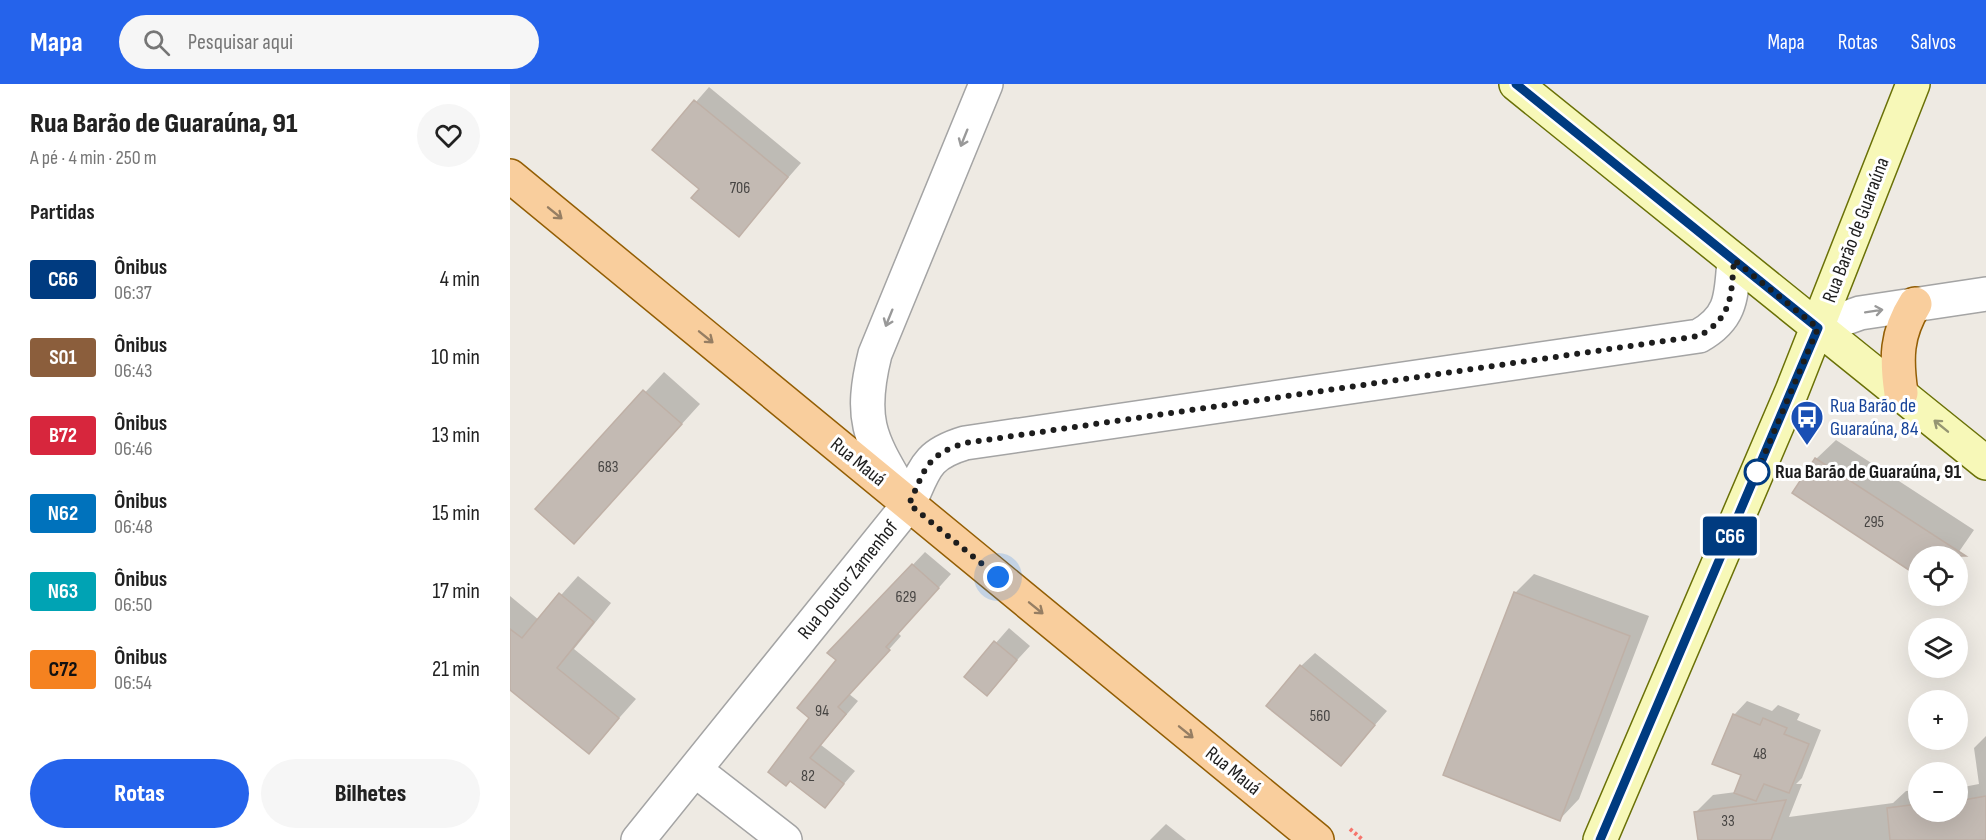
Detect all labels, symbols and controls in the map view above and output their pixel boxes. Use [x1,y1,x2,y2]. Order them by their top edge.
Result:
search box [119,15,539,69]
text: Mapa [30,26,83,59]
icon: search [140,26,173,59]
text: Pesquisar aqui [188,29,293,56]
text: Mapa [1767,30,1805,55]
text: Rotas [1838,30,1878,55]
text: Salvos [1911,30,1956,55]
button: heart [417,104,480,167]
text: Rua Barão de Guaraúna, 91 [30,107,297,140]
one-way arrow [958,128,969,147]
text: A pé · 4 min · 250 m [30,146,157,170]
street label: Rua Barão de Guaraúna [1817,154,1895,306]
house number: 706 [730,179,750,198]
text: Partidas [30,199,95,226]
one-way arrow [547,206,563,219]
text: Ônibus [114,254,167,281]
text: 4 min [440,266,480,293]
text: C66 [48,267,78,292]
text: 06:37 [114,281,152,305]
one-way arrow [1864,305,1883,316]
one-way arrow [883,309,894,327]
one-way arrow [698,330,714,343]
text: Ônibus [114,332,167,359]
text: 10 min [431,344,480,371]
text: S01 [49,345,77,370]
text: 06:43 [114,359,152,383]
place label: Rua Barão de Guaraúna, 84 [1830,394,1918,441]
bus stop icon: Rua Barão de Guaraúna, 84 [1789,399,1825,446]
text: Ônibus [114,410,167,437]
one-way arrow [1933,420,1949,433]
text: 13 min [432,422,480,449]
text: B72 [49,423,77,448]
street label: Rua Mauá [826,432,890,492]
text: 06:46 [114,437,153,461]
house number: 683 [598,458,618,477]
marker: Rua Barão de Guaraúna, 91 [1744,459,1770,485]
place label: Rua Barão de Guaraúna, 91 [1775,460,1962,484]
text: Ônibus [114,488,167,515]
text: 15 min [432,500,480,527]
text: N62 [48,501,78,526]
house number: 295 [1864,513,1884,532]
text: 06:48 [114,515,153,539]
street label: Rua Doutor Zamenhof [793,516,903,644]
line badge: C66 [1696,516,1764,556]
text: C66 [1715,524,1745,549]
map controls [1908,546,1968,822]
button: locate [1908,546,1968,606]
your location [983,562,1013,592]
text: Ônibus [114,566,167,593]
text: 17 min [432,578,480,605]
text: N63 [48,579,78,604]
house number: 629 [896,588,916,607]
text: 06:50 [114,593,152,617]
one-way arrow [1027,601,1043,614]
button: layers [1908,618,1968,678]
text: Ônibus [114,644,167,671]
text: 21 min [432,656,480,683]
text: C72 [48,657,78,682]
text: 06:54 [114,671,152,695]
button: + [1908,690,1968,750]
house number: 94 [815,702,829,721]
house number: 560 [1310,707,1330,726]
one-way arrow [1178,725,1193,739]
street label: Rua Mauá [1201,741,1265,801]
house number: 48 [1753,745,1767,764]
button: Rotas [30,759,249,828]
button: Bilhetes [261,759,480,828]
button: − [1908,762,1968,822]
house number: 82 [801,767,815,786]
house number: 33 [1721,812,1735,831]

